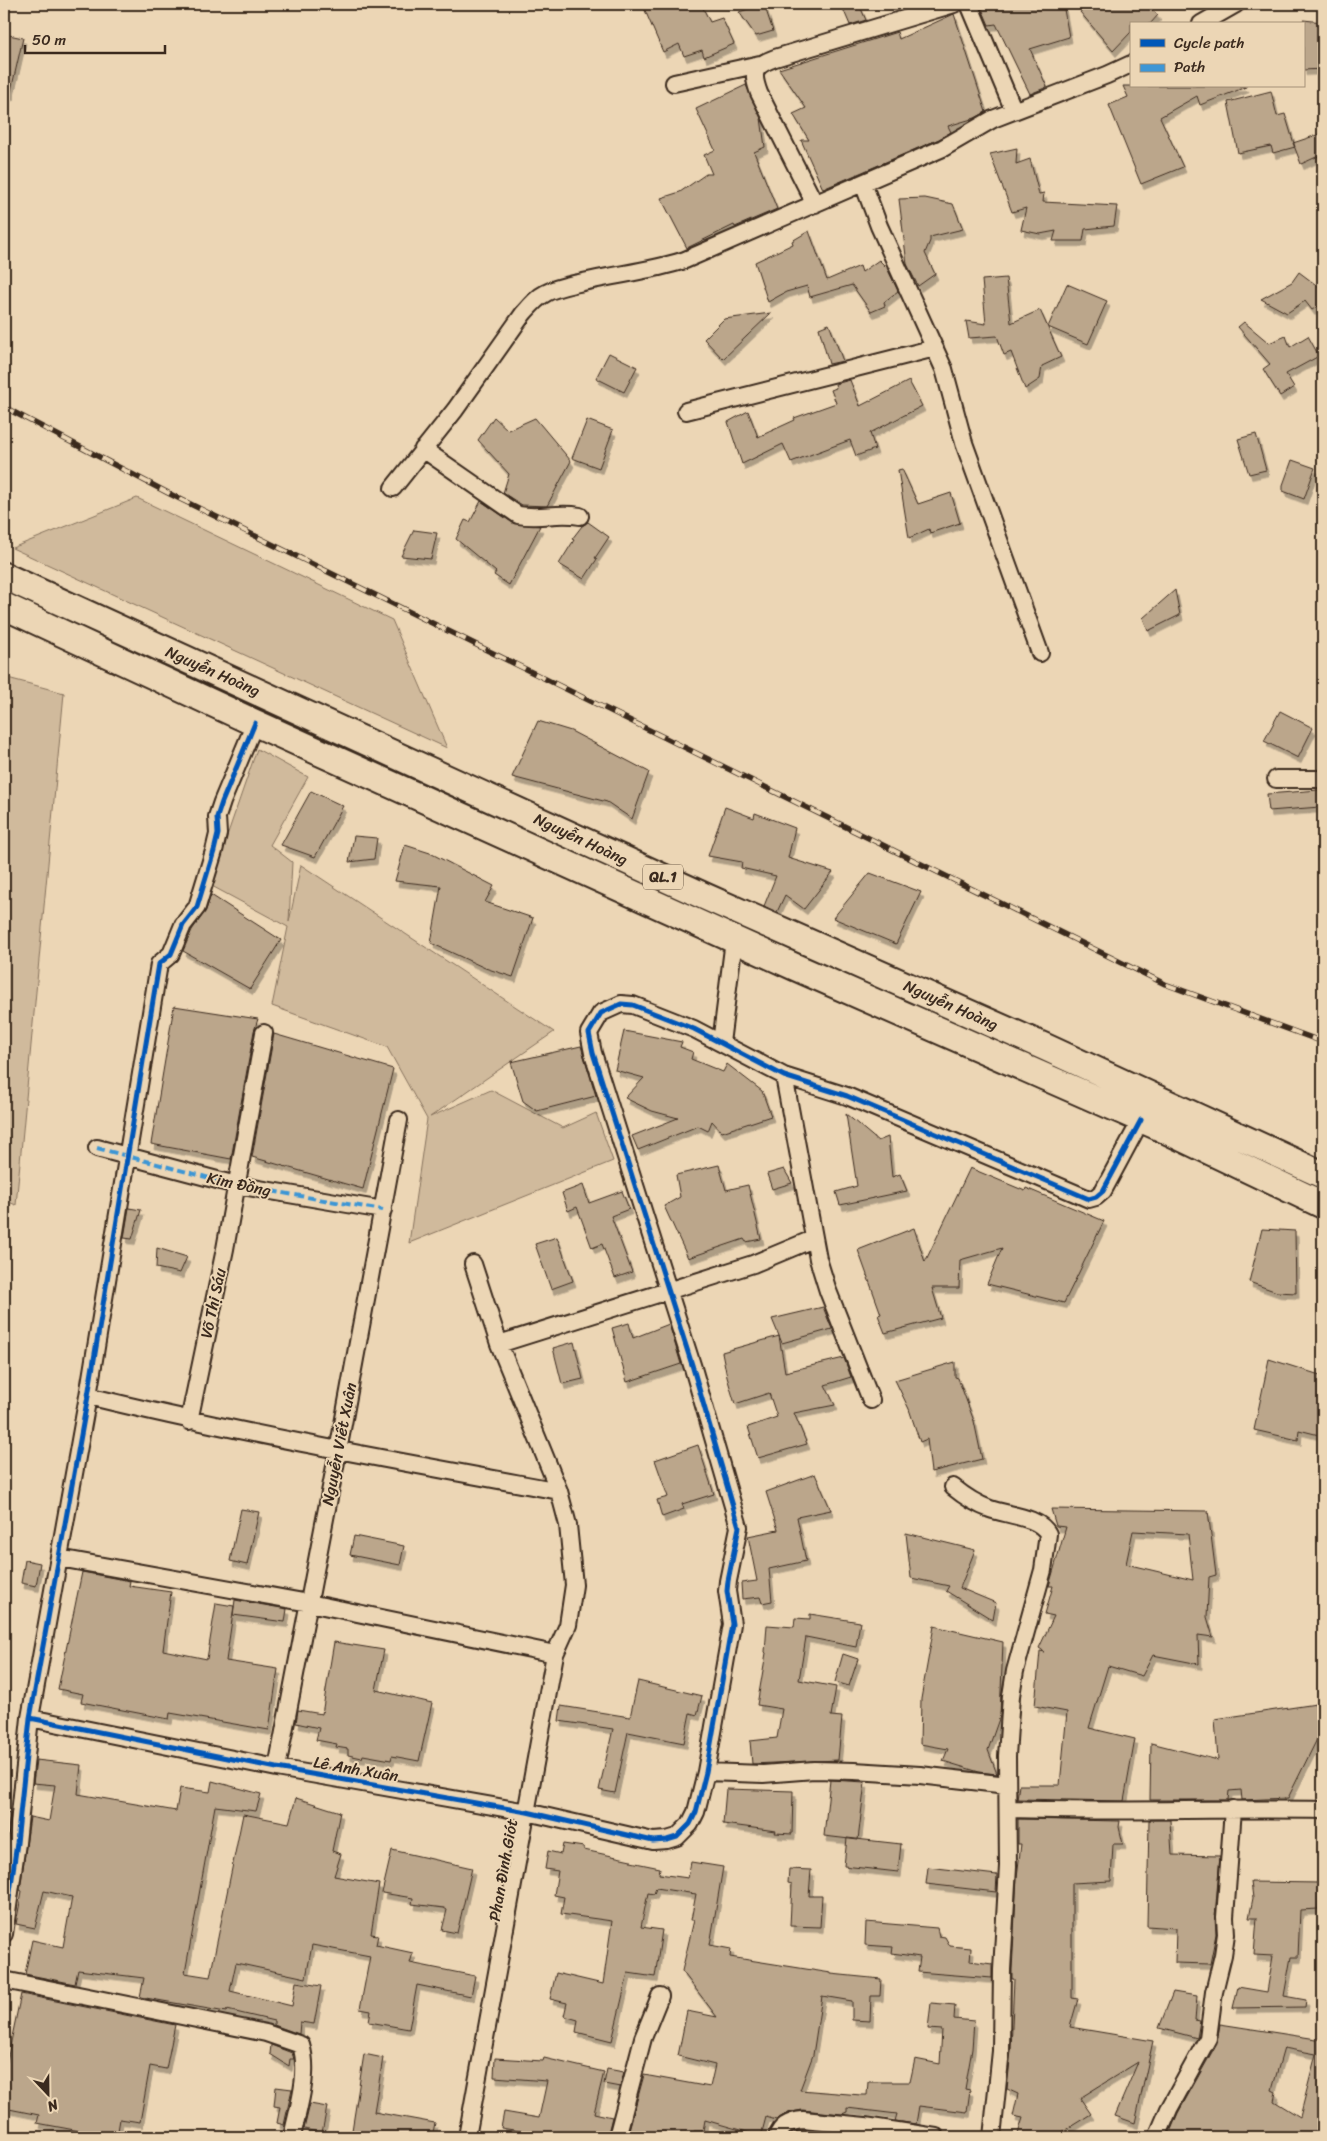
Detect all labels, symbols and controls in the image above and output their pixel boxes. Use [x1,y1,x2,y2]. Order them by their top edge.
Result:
scale bar [25,22,165,54]
legend [1130,22,1304,88]
text: 50 m [32,27,67,53]
text: Cycle path [1174,30,1245,56]
text: Path [1174,54,1205,80]
street label: Nguyễn Hoàng [161,637,265,705]
street label: Nguyễn Hoàng [529,804,633,874]
road number: QL.1 [643,864,683,890]
street label: Nguyễn Hoàng [899,971,1003,1039]
street label: Kim Đồng [204,1163,274,1205]
street label: Võ Thị Sáu [191,1265,235,1341]
street label: Nguyễn Viết Xuân [313,1380,365,1508]
street label: Lê Anh Xuân [311,1747,401,1791]
street label: Phan Đình Giót [480,1816,526,1924]
north arrow [22,2068,72,2118]
text: N [43,2092,63,2119]

